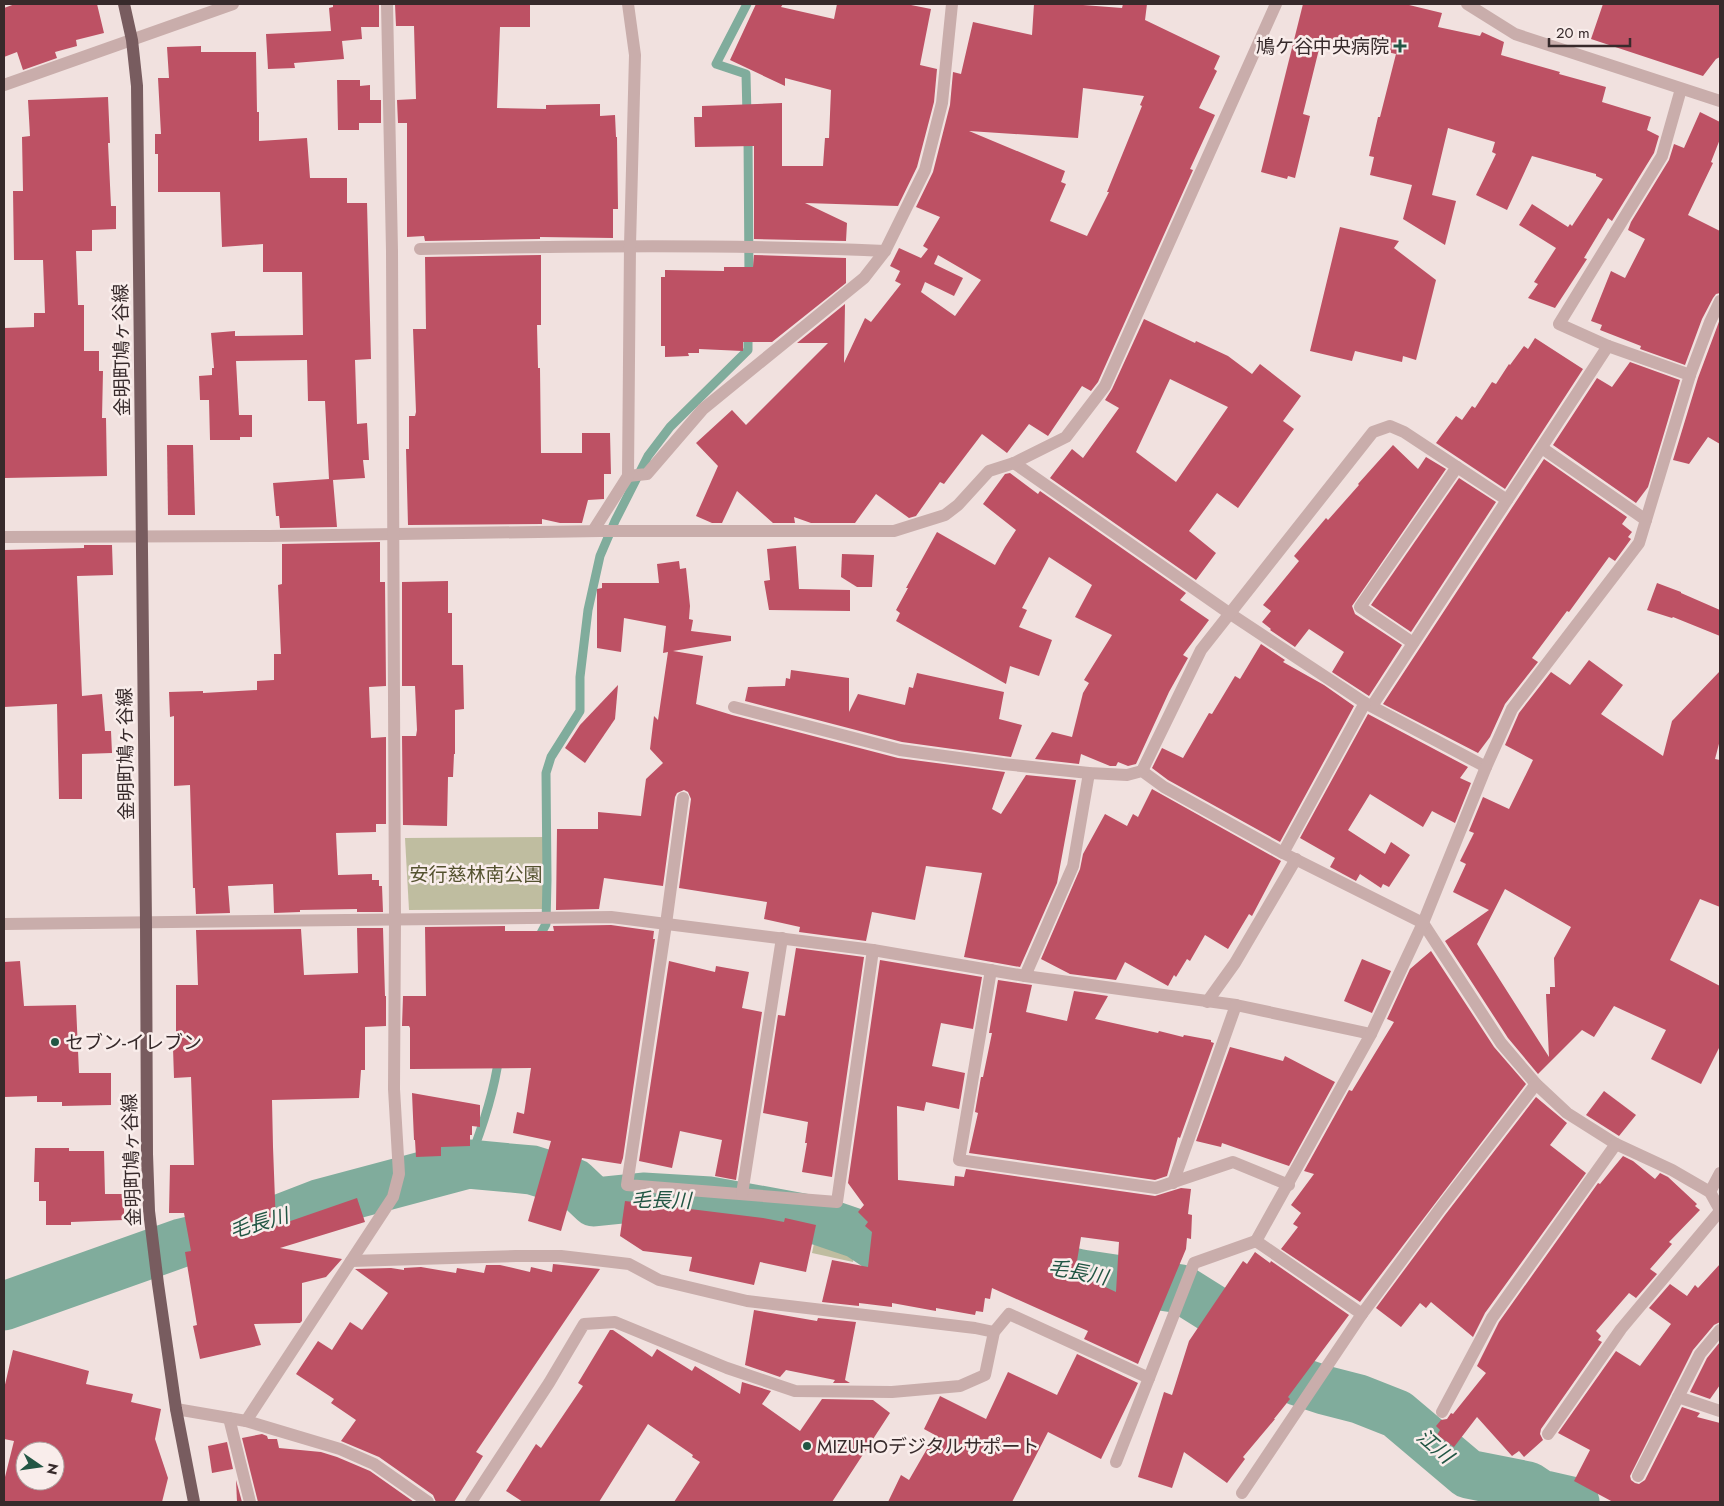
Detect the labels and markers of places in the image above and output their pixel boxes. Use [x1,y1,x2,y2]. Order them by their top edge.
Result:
place label: 鳩ケ谷中央病院 [1256,33,1389,60]
marker: 鳩ケ谷中央病院 [1393,39,1407,53]
place label: セブン-イレブン [65,1029,202,1056]
marker: セブン-イレブン [49,1036,61,1048]
place label: MIZUHOデジタルサポート [817,1433,1040,1460]
marker: MIZUHOデジタルサポート [801,1440,813,1452]

